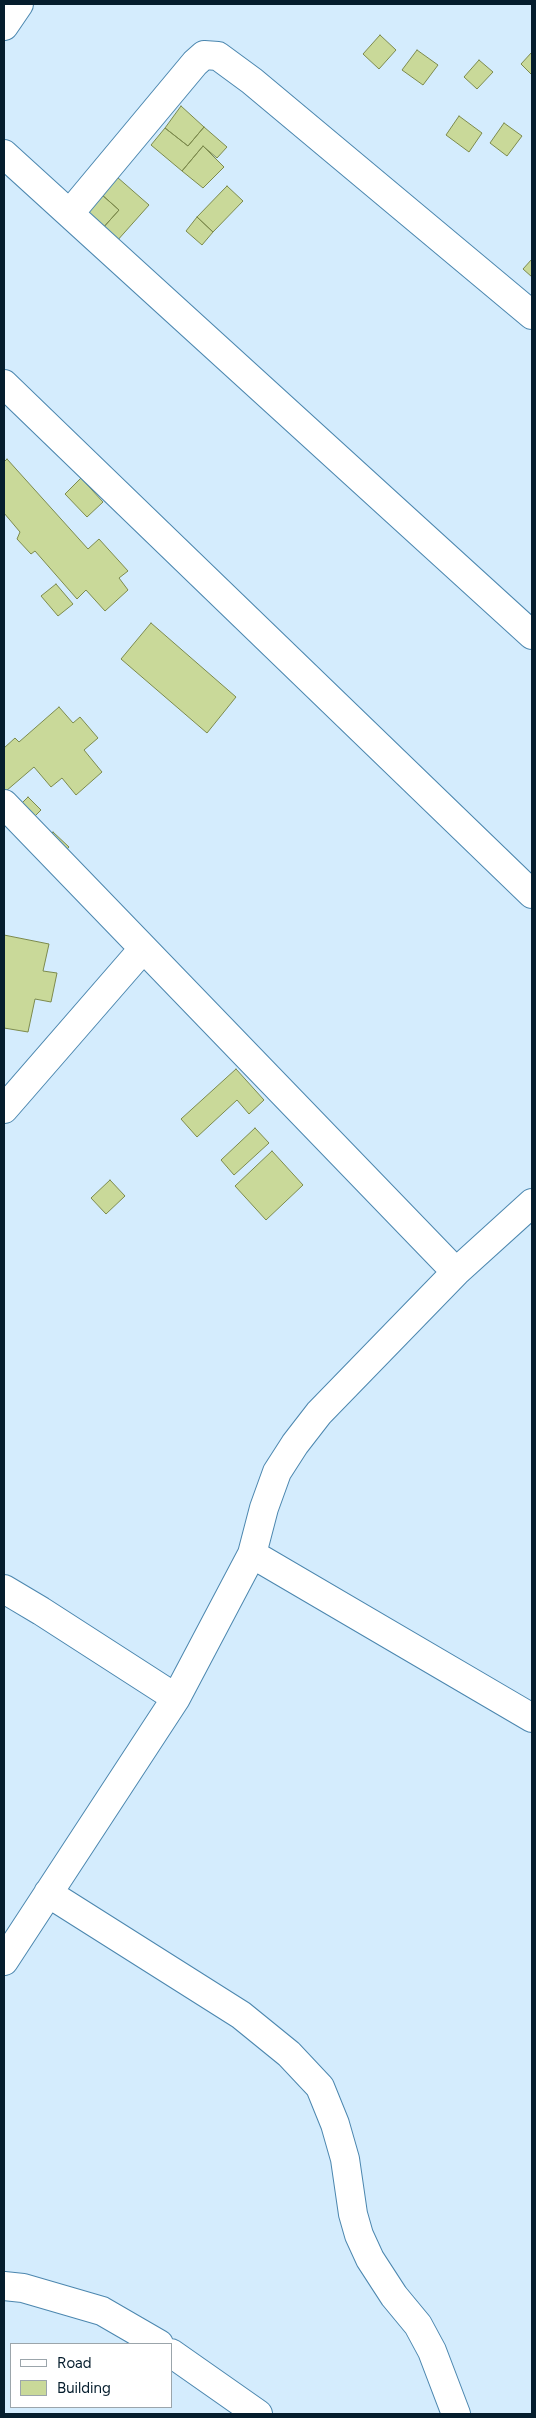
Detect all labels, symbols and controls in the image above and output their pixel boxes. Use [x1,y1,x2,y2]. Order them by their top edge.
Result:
legend [10,2343,172,2408]
text: Road [57,2354,92,2372]
text: Building [57,2379,111,2397]

